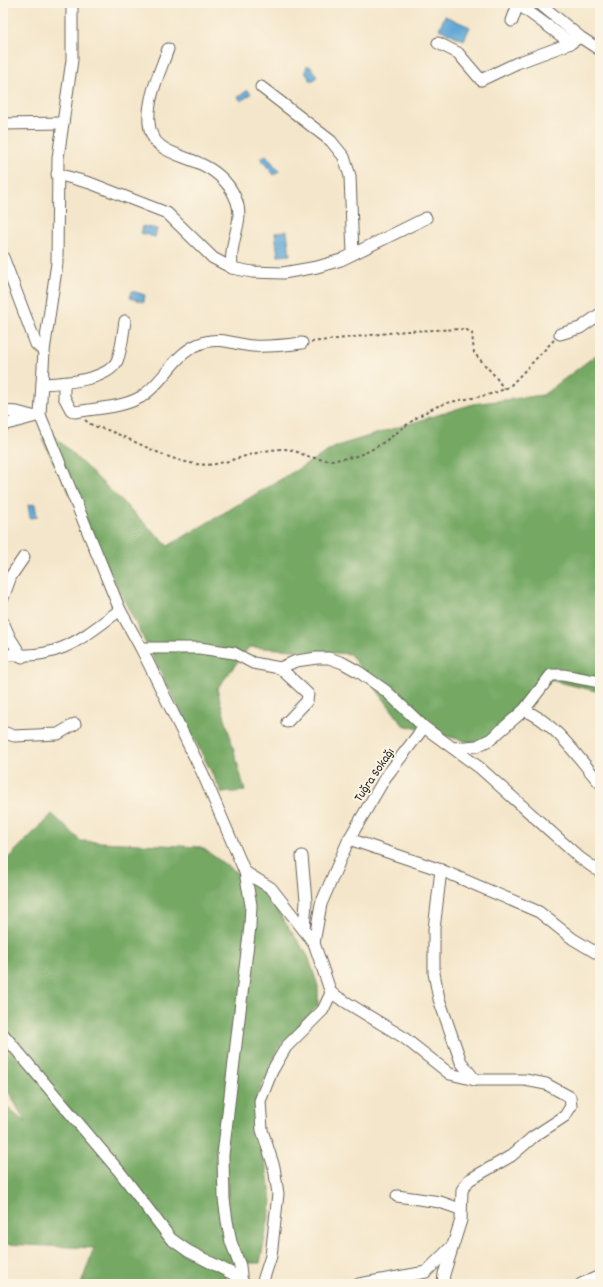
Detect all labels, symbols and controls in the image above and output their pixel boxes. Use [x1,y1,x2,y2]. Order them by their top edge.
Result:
street label: Tuğra Sokağı [350,745,400,806]

